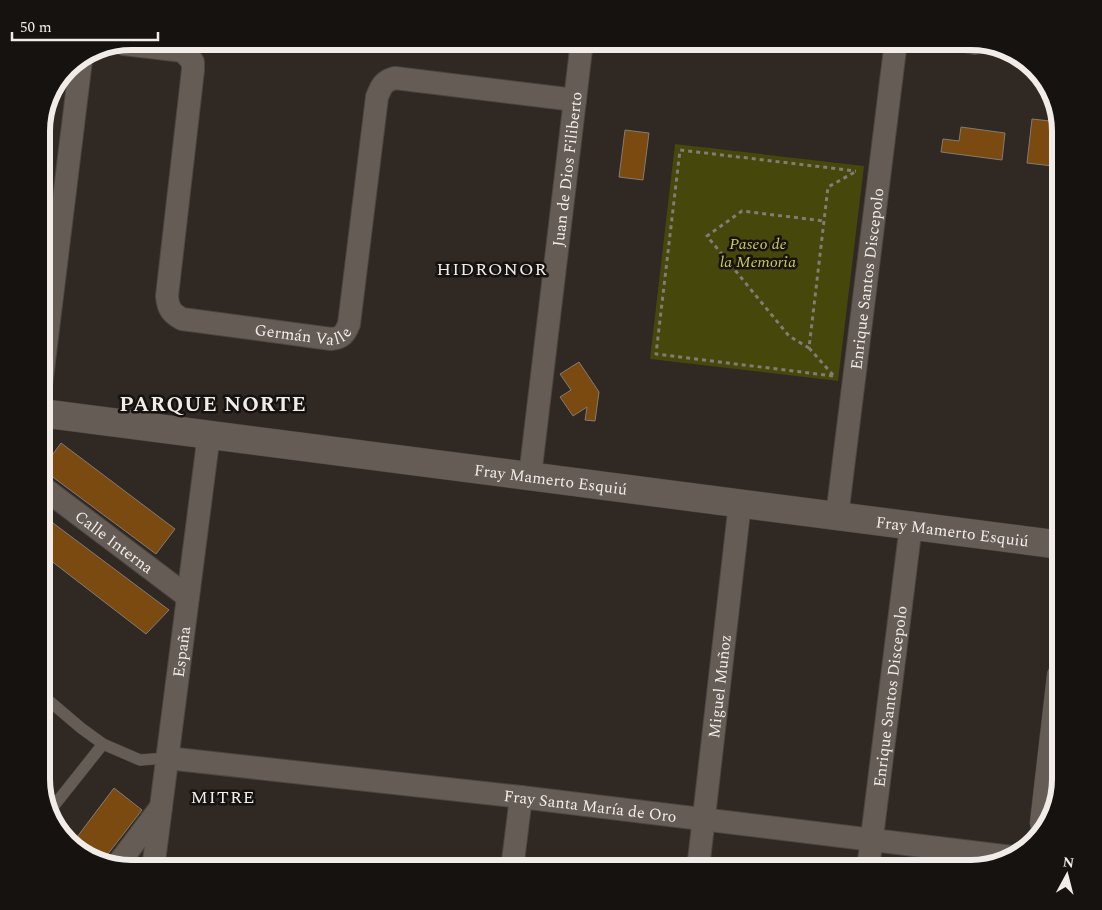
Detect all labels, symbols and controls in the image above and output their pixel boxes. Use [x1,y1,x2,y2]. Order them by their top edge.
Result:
scale bar [12,10,159,42]
text: 50 m [20,16,52,39]
street label: Juan de Dios Filiberto [547,91,589,248]
street label: Enrique Santos Discepolo [844,187,891,371]
park label: Paseo de la Memoria [720,232,796,274]
district label: HIDRONOR [437,256,547,283]
street label: Germán Valle [253,318,358,352]
district label: PARQUE NORTE [119,389,307,421]
street label: Fray Mamerto Esquiú [473,458,629,502]
street label: Calle Interna [69,505,158,580]
street label: Fray Mamerto Esquiú [874,510,1030,554]
street label: Enrique Santos Discepolo [867,604,914,789]
street label: España [167,625,197,679]
street label: Miguel Muñoz [702,633,738,740]
district label: MITRE [190,784,256,811]
street label: Fray Santa María de Oro [503,784,678,829]
north arrow [1042,850,1092,900]
text: N [1062,851,1075,874]

